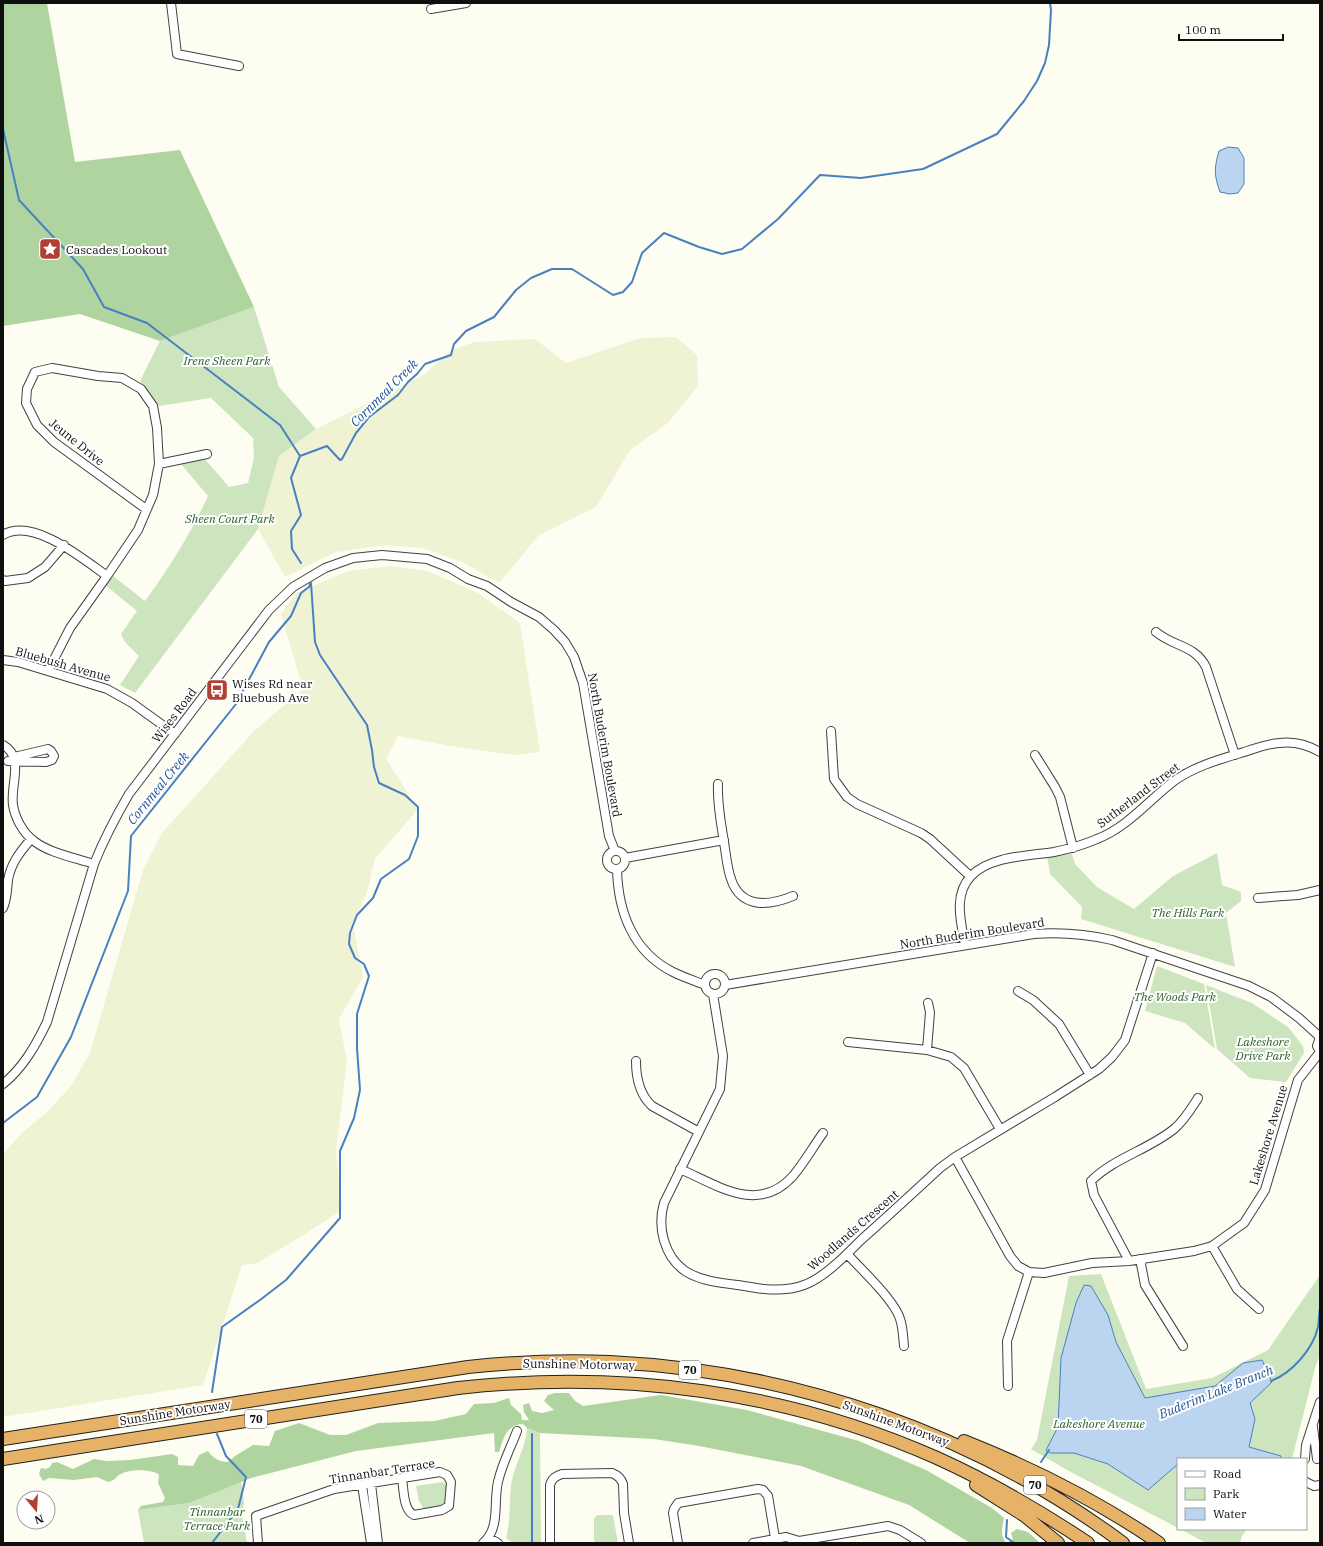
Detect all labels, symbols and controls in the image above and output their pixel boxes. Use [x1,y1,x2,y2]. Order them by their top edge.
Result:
scale bar [1179,16,1283,42]
text: 100 m [1185,22,1221,37]
place icon: Cascades Lookout [37,236,63,262]
place label: Cascades Lookout [66,242,167,257]
park label: Irene Sheen Park [182,353,271,368]
water label: Cornmeal Creek [347,355,422,430]
street label: Jeune Drive [46,415,108,469]
park label: Sheen Court Park [184,511,276,526]
street label: Bluebush Avenue [14,643,112,685]
street label: North Buderim Boulevard [585,672,625,818]
place label: Wises Rd near Bluebush Ave [232,676,313,705]
bus stop icon: Wises Rd near Bluebush Ave [204,677,230,703]
street label: Wises Road [149,685,199,745]
water label: Cornmeal Creek [123,748,193,828]
street label: Sutherland Street [1094,759,1182,831]
park label: The Hills Park [1152,905,1225,920]
street label: North Buderim Boulevard [899,914,1045,952]
park label: The Woods Park [1134,989,1217,1004]
park label: Lakeshore Drive Park [1234,1034,1291,1063]
street label: Lakeshore Avenue [1246,1083,1290,1187]
street label: Woodlands Crescent [804,1186,902,1274]
street label: Sunshine Motorway [523,1356,636,1372]
road number: 70 [679,1361,701,1379]
water label: Buderim Lake Branch [1156,1361,1276,1423]
street label: Sunshine Motorway [118,1396,232,1428]
street label: Sunshine Motorway [841,1397,952,1449]
road number: 70 [245,1410,267,1428]
park label: Lakeshore Avenue [1052,1416,1146,1431]
street label: Tinnanbar Terrace [328,1455,436,1487]
legend [1177,1458,1307,1530]
text: Road [1213,1466,1242,1481]
road number: 70 [1024,1476,1046,1494]
text: Park [1213,1486,1239,1501]
north arrow [16,1490,56,1530]
park label: Tinnanbar Terrace Park [184,1504,251,1533]
text: Water [1213,1506,1247,1521]
text: N [33,1512,45,1528]

